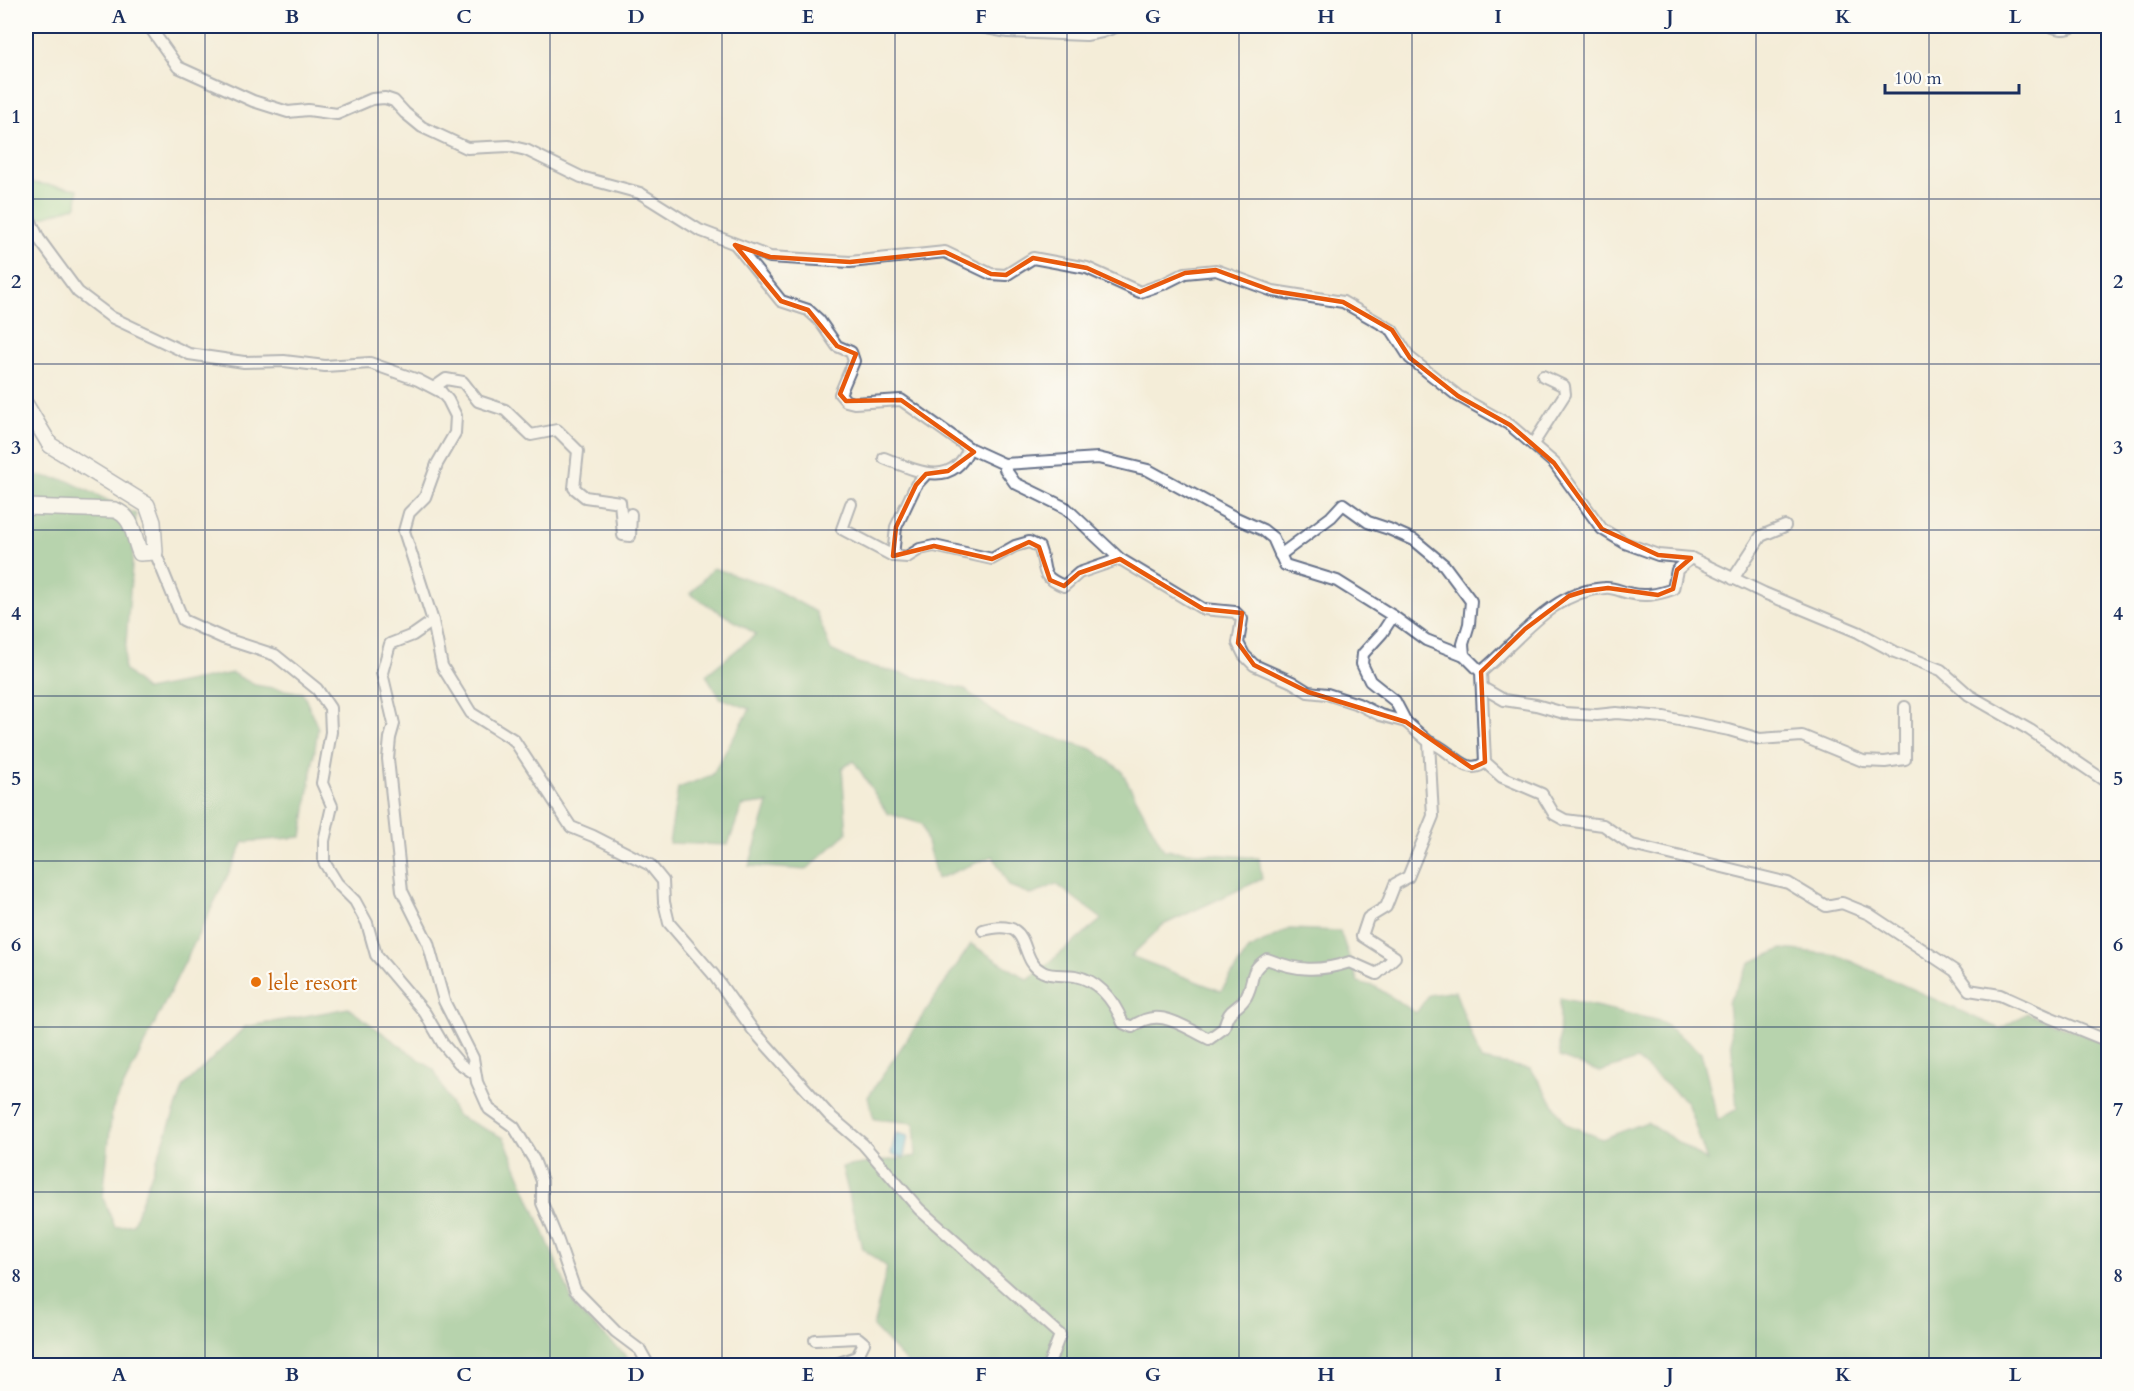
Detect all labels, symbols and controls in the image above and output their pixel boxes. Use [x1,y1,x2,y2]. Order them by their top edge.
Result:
text: A [111,3,127,30]
text: B [285,3,299,30]
text: C [456,3,472,30]
text: D [627,3,645,30]
text: E [802,3,814,30]
text: F [975,3,987,30]
text: G [1145,3,1161,30]
text: H [1317,3,1335,30]
text: I [1494,3,1502,30]
text: J [1663,3,1674,30]
text: K [1835,3,1852,30]
text: L [2009,3,2022,30]
scale bar [1885,57,2018,95]
text: 100 m [1894,66,1942,91]
text: 1 [11,103,21,130]
text: 1 [2113,103,2123,130]
text: 2 [11,268,21,295]
text: 2 [2113,268,2123,295]
text: 3 [11,434,21,461]
text: 3 [2113,434,2123,461]
text: 4 [11,600,21,627]
text: 4 [2113,600,2123,627]
text: 5 [11,765,21,792]
text: 5 [2113,765,2123,792]
text: 6 [11,931,21,958]
text: 6 [2113,931,2123,958]
place label: lele resort [268,968,357,998]
marker: lele resort [249,975,263,989]
text: 7 [11,1096,21,1123]
text: 7 [2113,1096,2123,1123]
text: 8 [11,1262,21,1289]
text: 8 [2113,1262,2123,1289]
text: A [111,1361,127,1388]
text: B [285,1361,299,1388]
text: C [456,1361,472,1388]
text: D [627,1361,645,1388]
text: E [802,1361,814,1388]
text: F [975,1361,987,1388]
text: G [1145,1361,1161,1388]
text: H [1317,1361,1335,1388]
text: I [1494,1361,1502,1388]
text: J [1663,1361,1674,1388]
text: K [1835,1361,1852,1388]
text: L [2009,1361,2022,1388]

